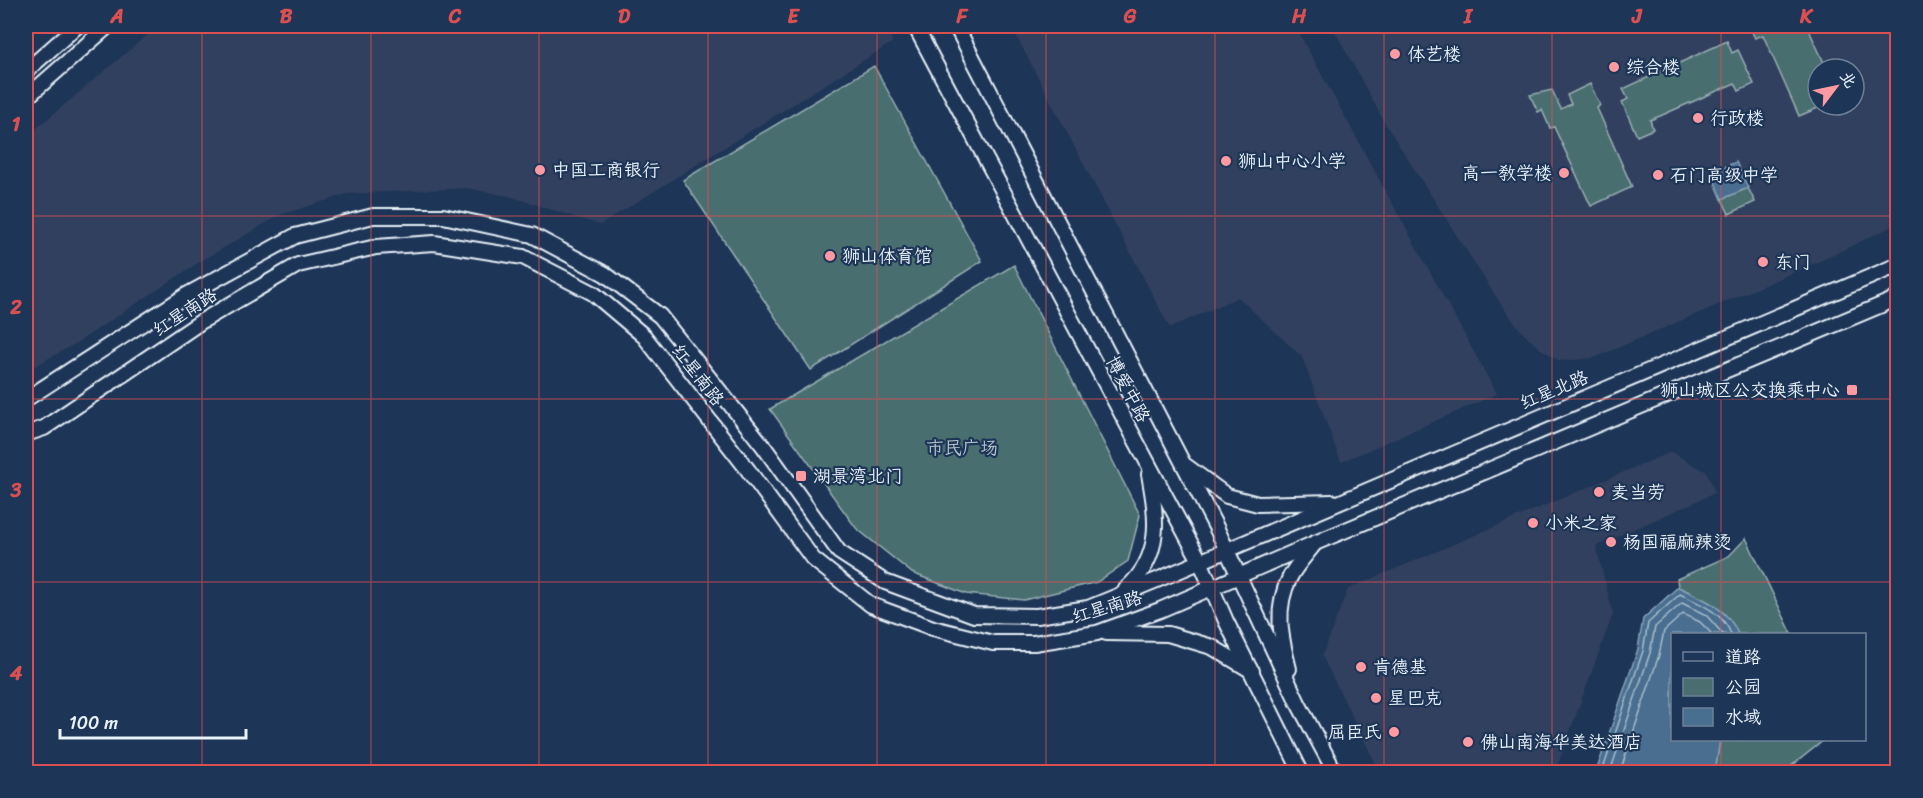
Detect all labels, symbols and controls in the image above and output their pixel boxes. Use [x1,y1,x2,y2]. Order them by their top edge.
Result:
text: A [109,0,124,34]
text: B [280,0,293,34]
text: C [448,0,462,34]
text: D [618,0,631,34]
text: E [787,0,800,34]
text: F [956,0,969,34]
text: G [1123,0,1137,34]
text: H [1291,0,1307,34]
text: I [1463,0,1474,34]
text: J [1631,0,1643,34]
text: K [1799,0,1814,34]
place label: 体艺楼 [1407,38,1461,70]
marker: 体艺楼 [1388,47,1402,61]
place label: 综合楼 [1626,51,1680,83]
north arrow [1806,57,1866,117]
marker: 综合楼 [1607,60,1621,74]
text: 北 [1832,65,1865,94]
place label: 行政楼 [1710,102,1764,134]
text: 1 [12,107,21,142]
marker: 行政楼 [1691,111,1705,125]
place label: 狮山中心小学 [1238,145,1346,177]
place label: 中国工商银行 [552,154,660,186]
marker: 狮山中心小学 [1219,154,1233,168]
place label: 高一教学楼 [1462,157,1552,189]
place label: 石门高级中学 [1670,159,1778,191]
marker: 中国工商银行 [533,163,547,177]
marker: 高一教学楼 [1557,166,1571,180]
marker: 石门高级中学 [1651,168,1665,182]
place label: 狮山体育馆 [842,240,932,272]
place label: 东门 [1775,246,1811,278]
marker: 狮山体育馆 [823,249,837,263]
marker: 东门 [1756,255,1770,269]
street label: 红星南路 [146,279,224,345]
text: 2 [9,290,22,325]
street label: 红星南路 [663,337,733,413]
street label: 博爱中路 [1097,350,1159,428]
street label: 红星北路 [1515,361,1593,419]
place label: 狮山城区公交换乘中心 [1660,374,1840,406]
marker: 狮山城区公交换乘中心 [1845,383,1859,397]
park label: 市民广场 [926,432,998,464]
place label: 湖景湾北门 [813,460,903,492]
marker: 湖景湾北门 [794,469,808,483]
text: 3 [10,473,22,508]
place label: 麦当劳 [1611,476,1665,508]
marker: 麦当劳 [1592,485,1606,499]
place label: 小米之家 [1545,507,1617,539]
marker: 小米之家 [1526,516,1540,530]
place label: 杨国福麻辣烫 [1623,526,1731,558]
marker: 杨国福麻辣烫 [1604,535,1618,549]
street label: 红星南路 [1068,581,1146,633]
legend [1671,633,1866,741]
text: 道路 [1725,641,1761,673]
place label: 肯德基 [1373,651,1427,683]
text: 4 [9,656,23,691]
marker: 肯德基 [1354,660,1368,674]
text: 公园 [1725,671,1761,703]
place label: 星巴克 [1388,682,1442,714]
marker: 星巴克 [1369,691,1383,705]
text: 水域 [1725,701,1761,733]
scale bar [60,702,246,740]
text: 100 m [69,707,118,739]
place label: 屈臣氏 [1328,716,1382,748]
marker: 屈臣氏 [1387,725,1401,739]
place label: 佛山南海华美达酒店 [1480,726,1642,758]
marker: 佛山南海华美达酒店 [1461,735,1475,749]

